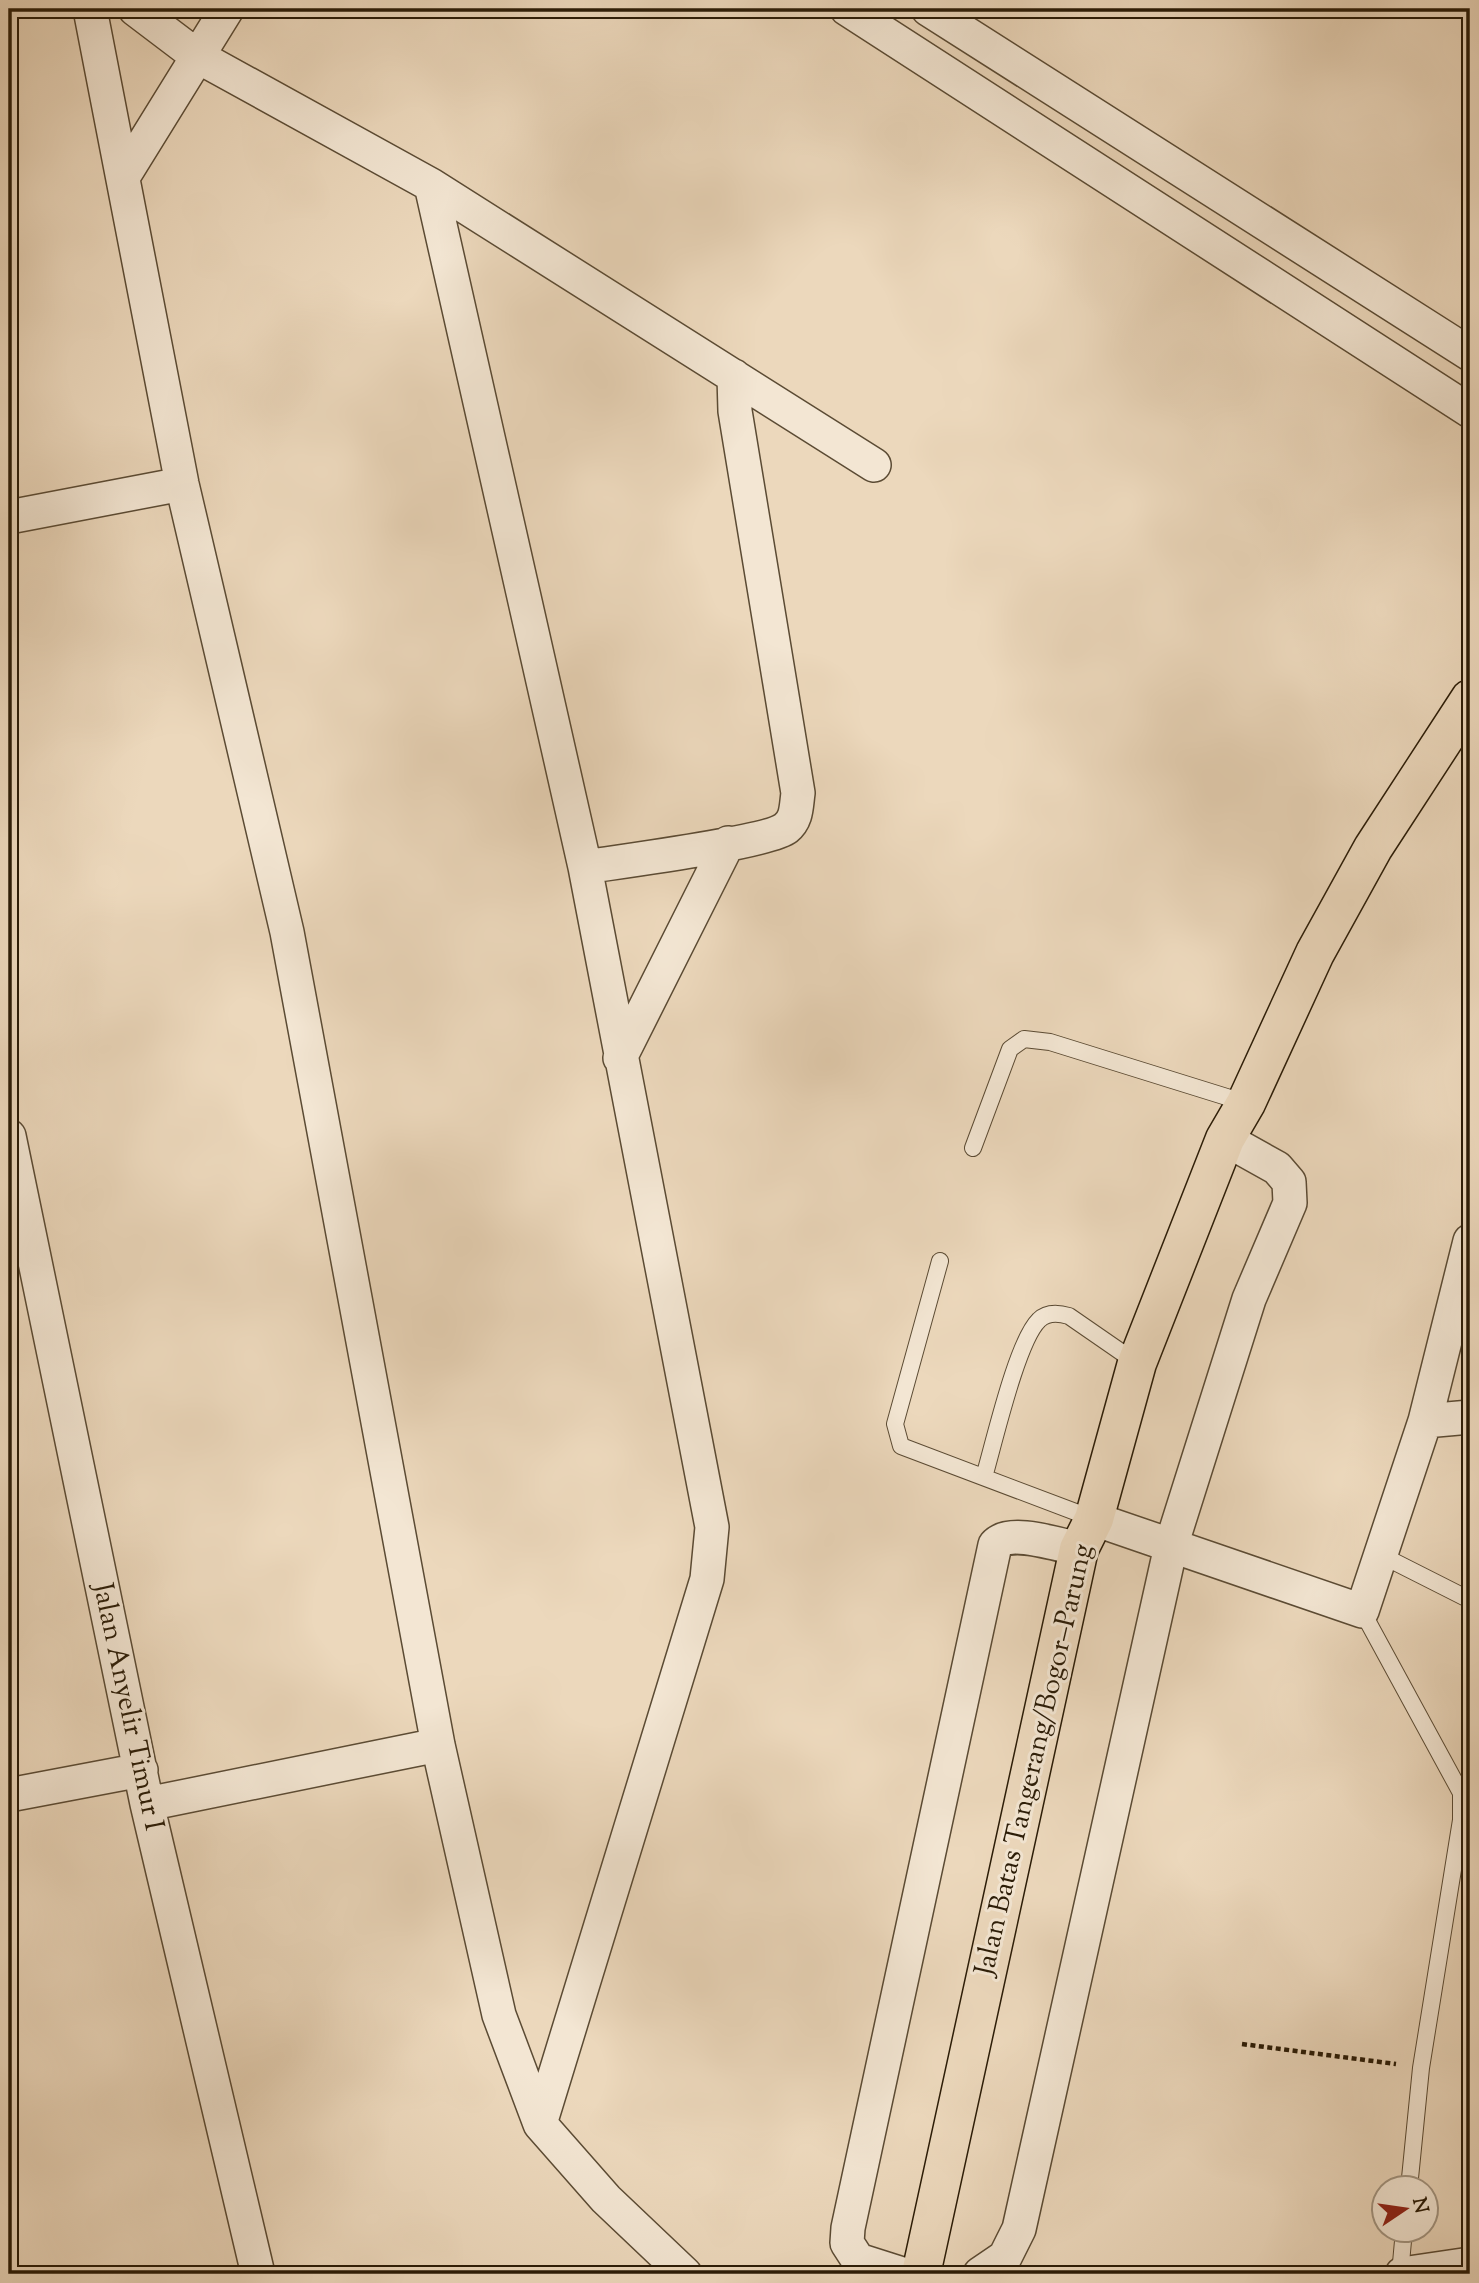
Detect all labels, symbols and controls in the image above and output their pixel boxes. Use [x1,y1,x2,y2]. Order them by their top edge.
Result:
street label: Jalan Batas Tangerang/Bogor–Parung [965,1540,1104,1982]
street label: Jalan Anyelir Timur I [81,1578,173,1834]
north arrow [1370,2174,1440,2244]
text: N [1404,2195,1434,2216]

